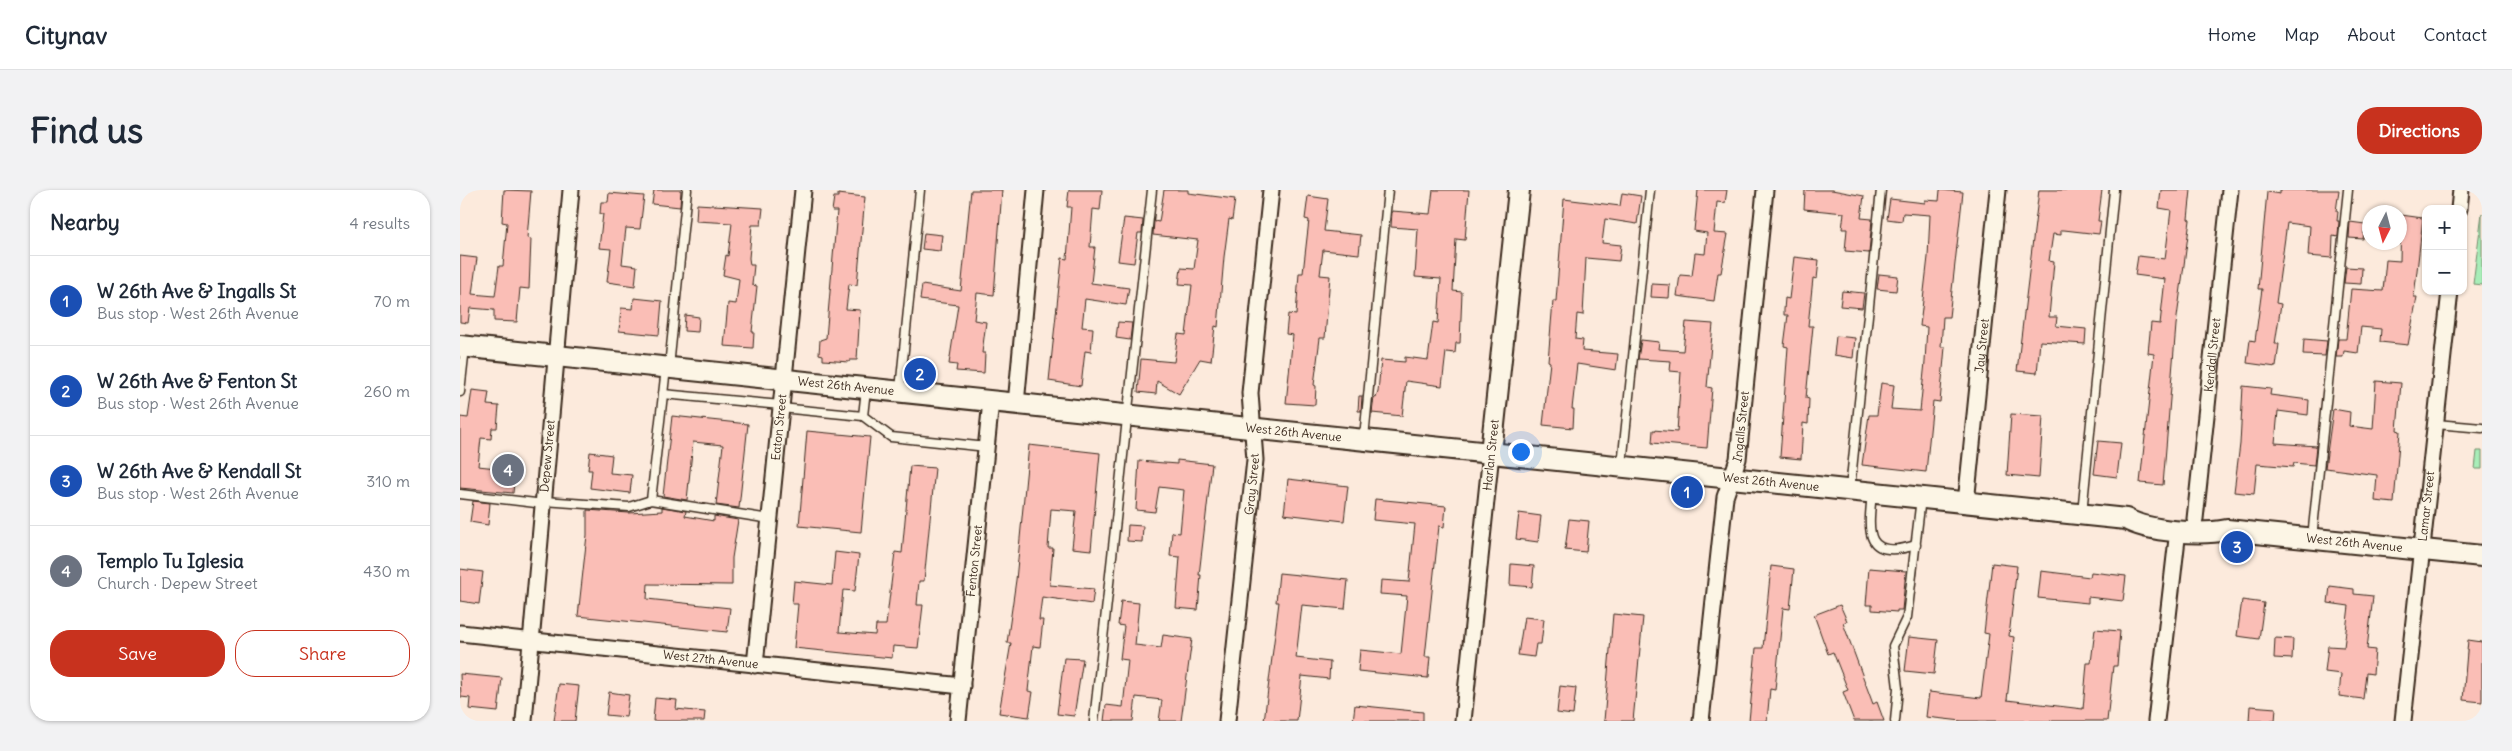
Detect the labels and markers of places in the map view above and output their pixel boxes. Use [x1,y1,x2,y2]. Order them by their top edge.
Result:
pin: 2 [904,355,936,393]
pin: 4 [492,451,524,489]
pin: 1 [1671,473,1703,511]
pin: 3 [2221,528,2253,566]

